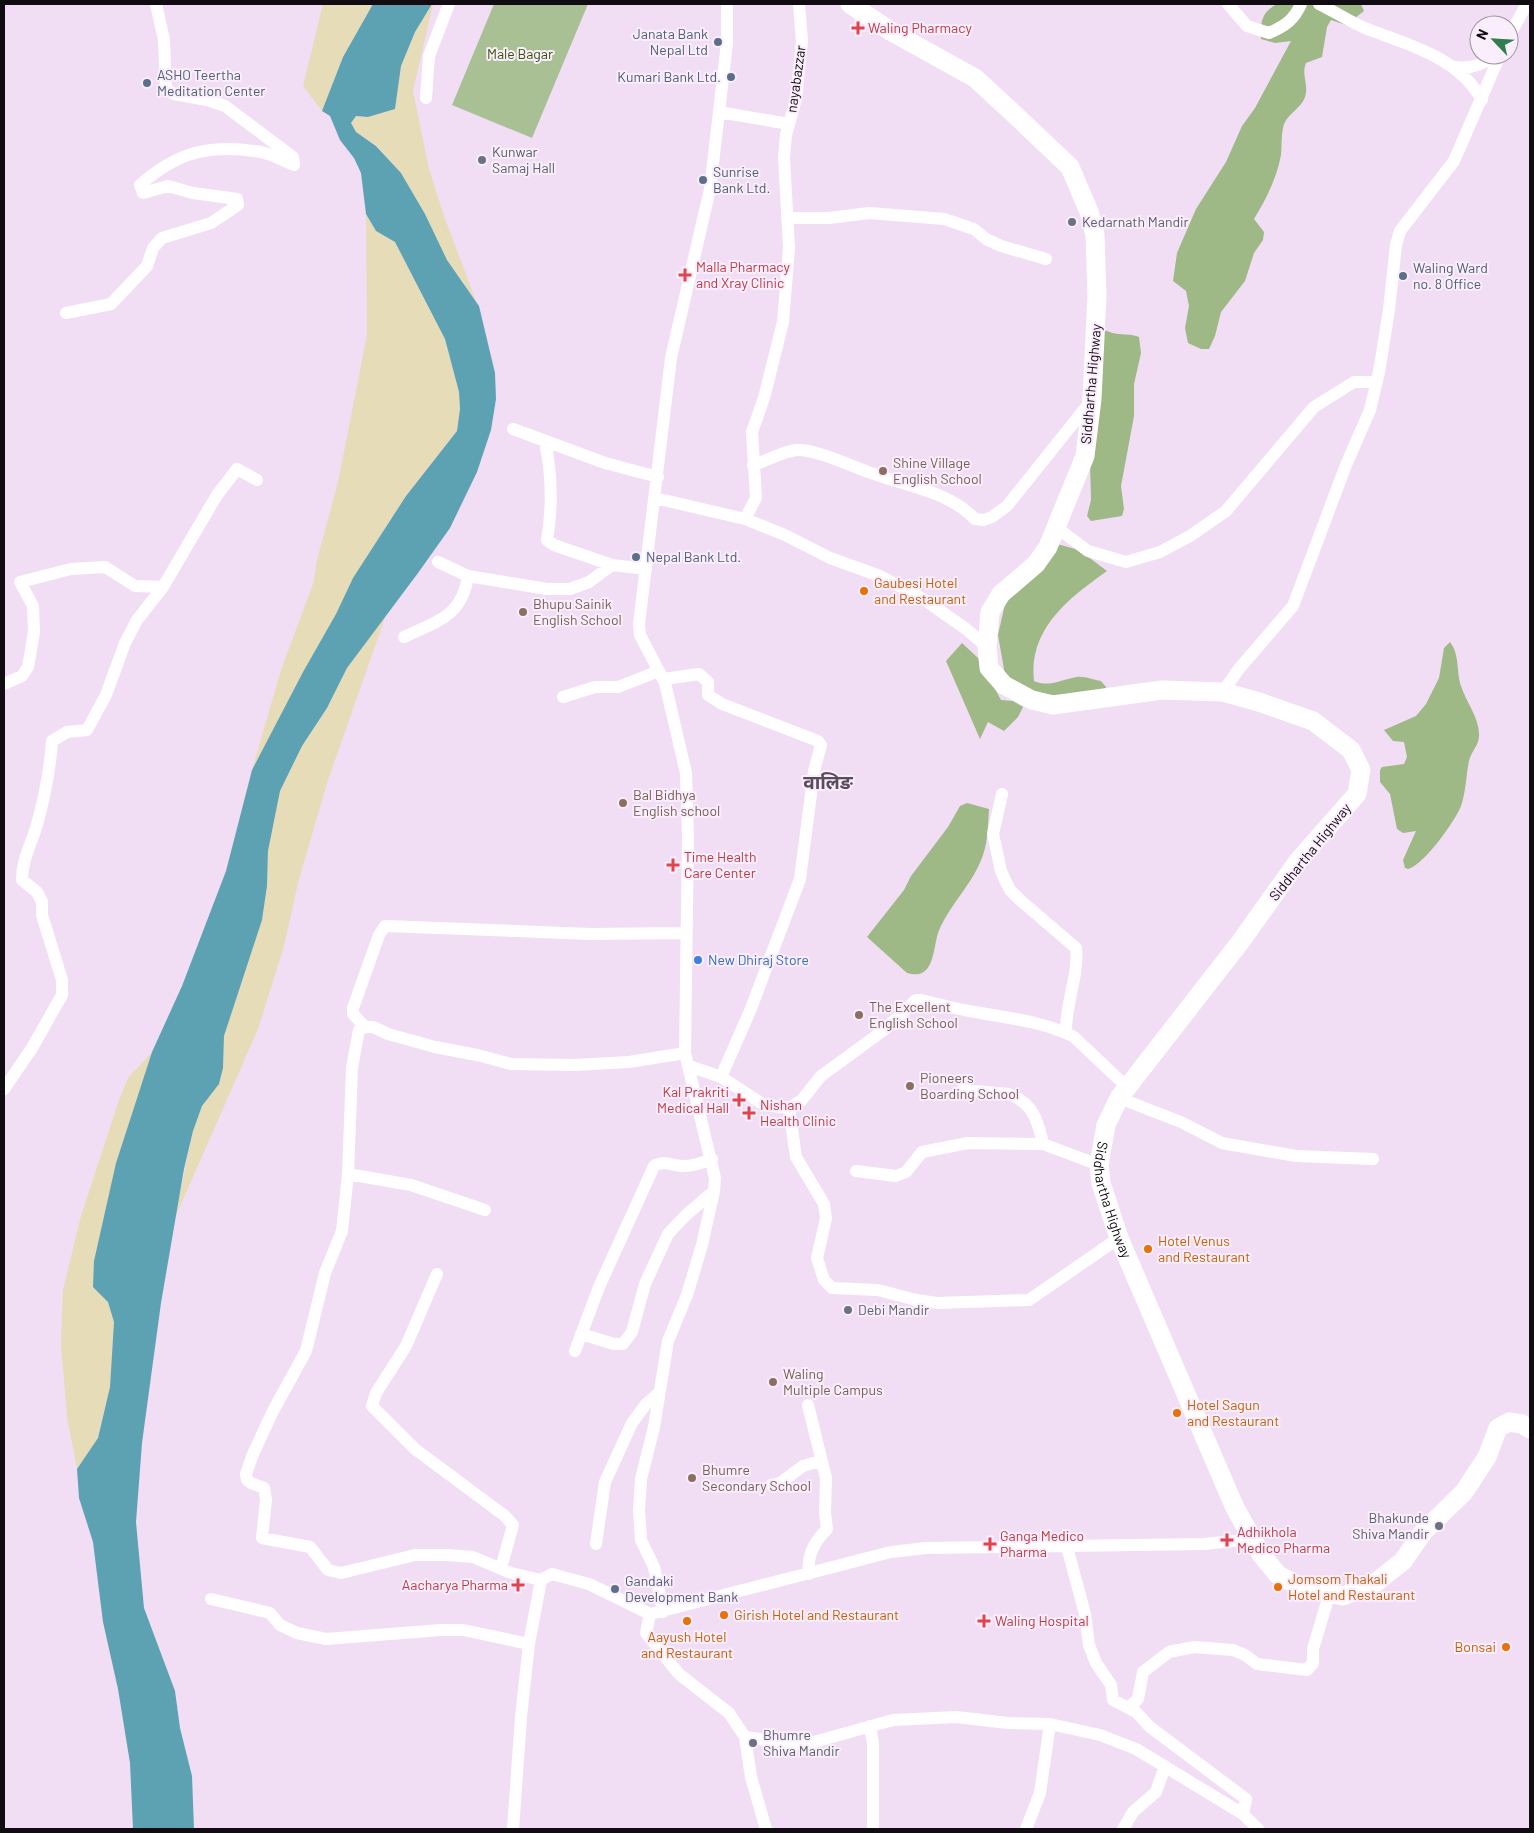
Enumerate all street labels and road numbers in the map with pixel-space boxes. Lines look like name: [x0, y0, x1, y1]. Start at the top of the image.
street label: nayabazzar: [782, 44, 809, 114]
street label: Siddhartha Highway: [1077, 323, 1104, 445]
street label: Siddhartha Highway: [1265, 799, 1355, 904]
street label: Siddhartha Highway: [1091, 1140, 1136, 1261]

